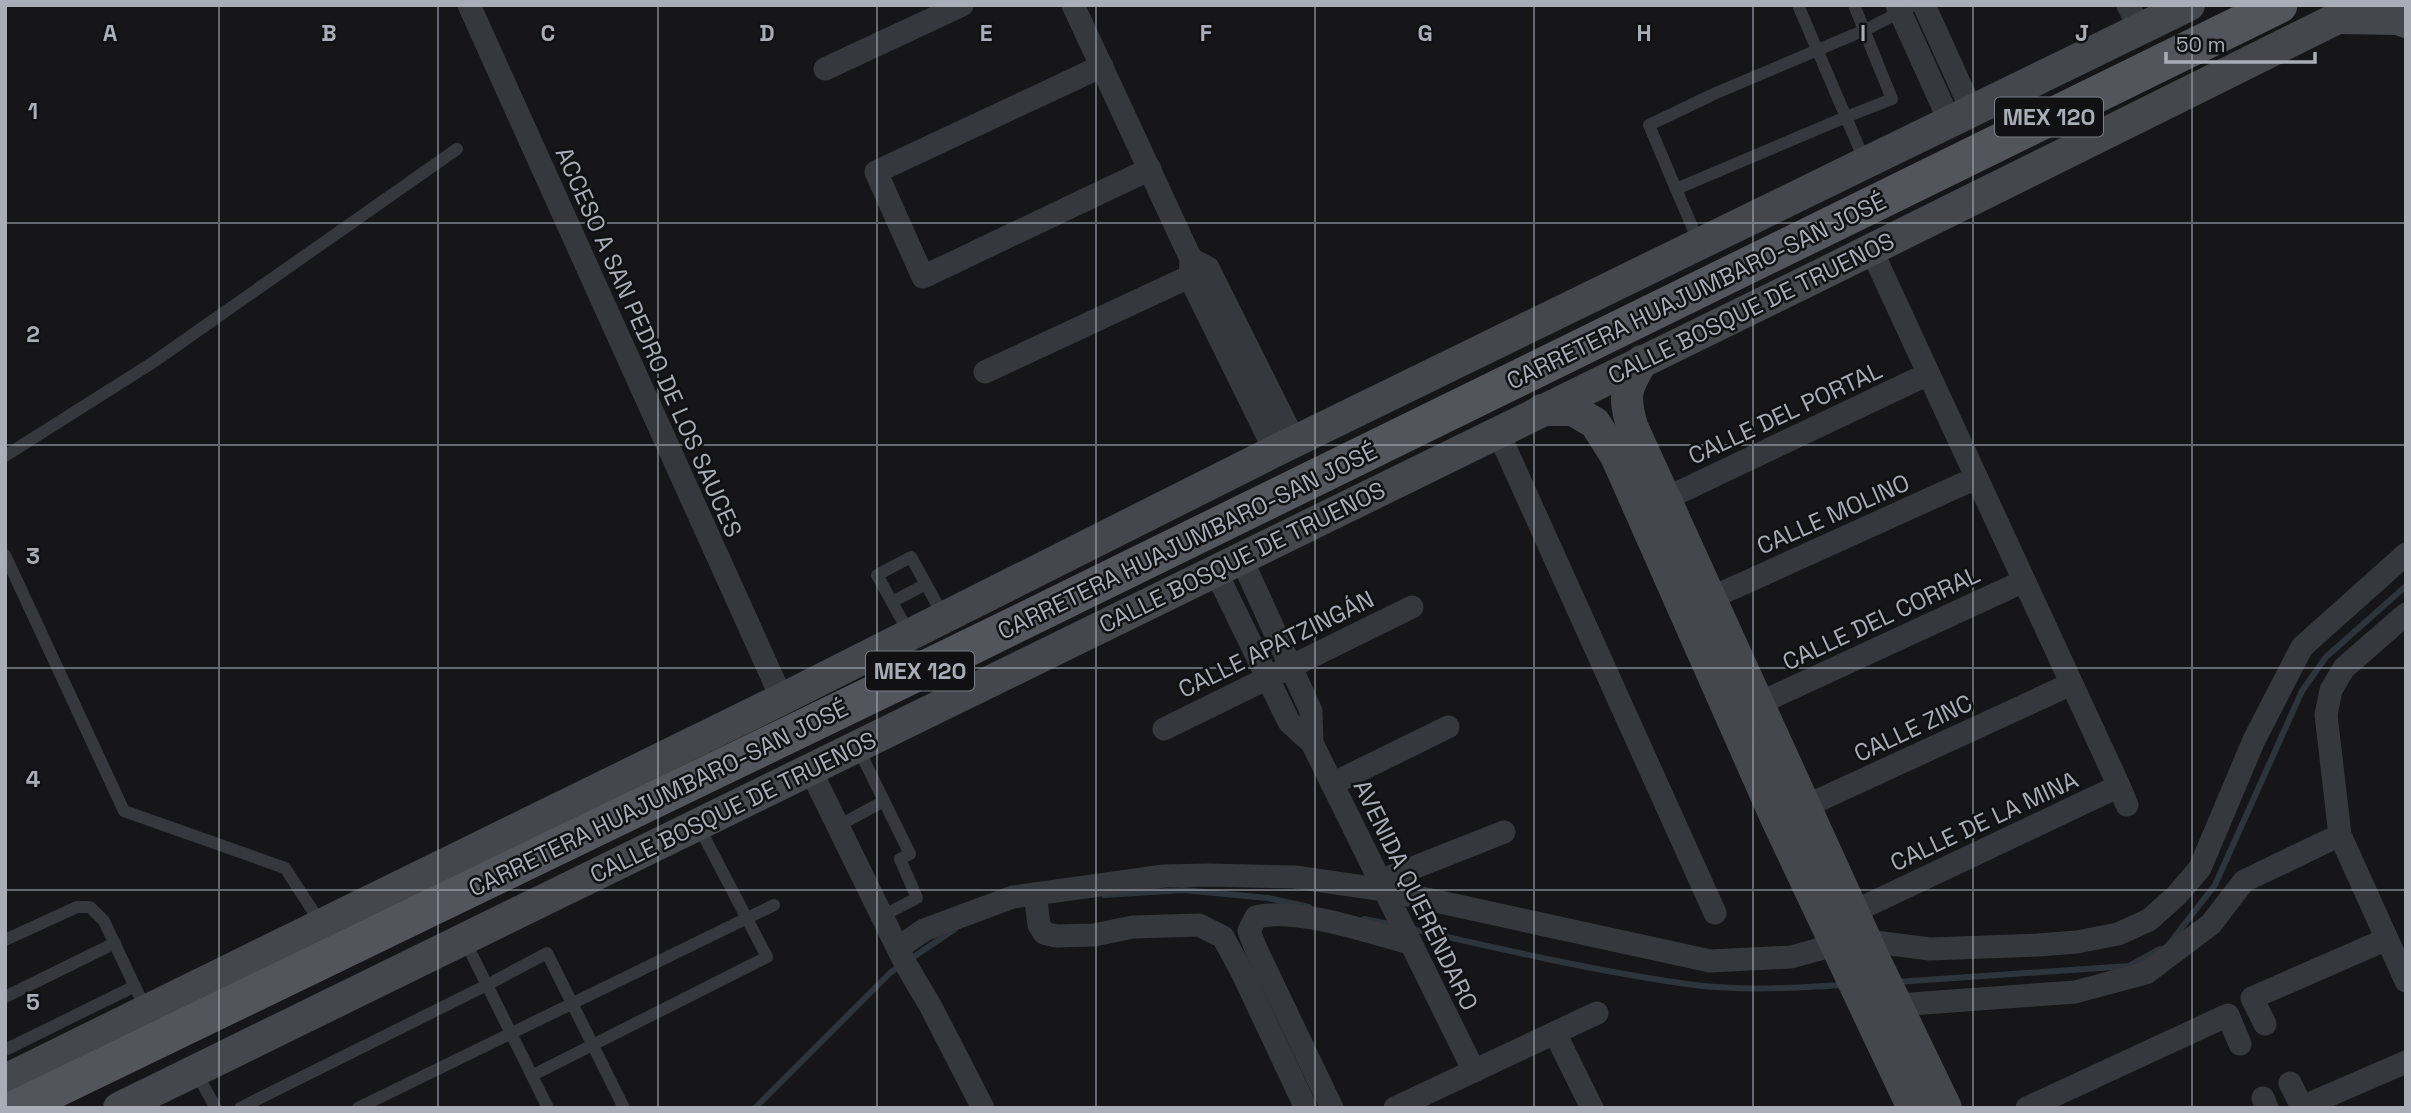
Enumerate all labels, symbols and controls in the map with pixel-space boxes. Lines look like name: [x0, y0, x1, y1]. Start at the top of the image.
text: A: [103, 18, 118, 48]
text: B: [321, 18, 337, 48]
text: C: [541, 18, 555, 48]
text: D: [759, 18, 775, 48]
text: E: [980, 18, 992, 48]
text: F: [1200, 18, 1212, 48]
text: G: [1417, 18, 1433, 48]
text: H: [1636, 18, 1652, 48]
text: I: [1860, 18, 1866, 48]
text: J: [2075, 18, 2089, 48]
scale bar: [2166, 21, 2315, 65]
text: 50 m: [2176, 31, 2226, 58]
text: 1: [28, 96, 38, 126]
road number: MEX 120: [1995, 98, 2103, 136]
street label: ACCESO A SAN PEDRO DE LOS SAUCES: [549, 142, 749, 542]
street label: CARRETERA HUAJUMBARO-SAN JOSÉ: [1501, 185, 1891, 397]
street label: CALLE BOSQUE DE TRUENOS: [1603, 225, 1899, 391]
text: 2: [26, 319, 40, 349]
street label: CALLE DEL PORTAL: [1683, 355, 1887, 471]
street label: CARRETERA HUAJUMBARO-SAN JOSÉ: [992, 435, 1382, 647]
street label: CALLE MOLINO: [1752, 466, 1914, 562]
street label: CALLE BOSQUE DE TRUENOS: [1094, 474, 1390, 640]
text: 3: [26, 541, 40, 571]
street label: CALLE DEL CORRAL: [1777, 559, 1985, 677]
street label: CALLE APATZINGÁN: [1173, 583, 1379, 705]
road number: MEX 120: [866, 652, 974, 691]
street label: CALLE ZINC: [1849, 687, 1977, 769]
street label: CARRETERA HUAJUMBARO-SAN JOSÉ: [463, 692, 853, 904]
street label: CALLE BOSQUE DE TRUENOS: [585, 724, 881, 890]
text: 4: [26, 764, 41, 794]
street label: CALLE DE LA MINA: [1885, 764, 2083, 878]
street label: AVENIDA QUERÉNDARO: [1347, 775, 1485, 1015]
text: 5: [26, 987, 40, 1017]

